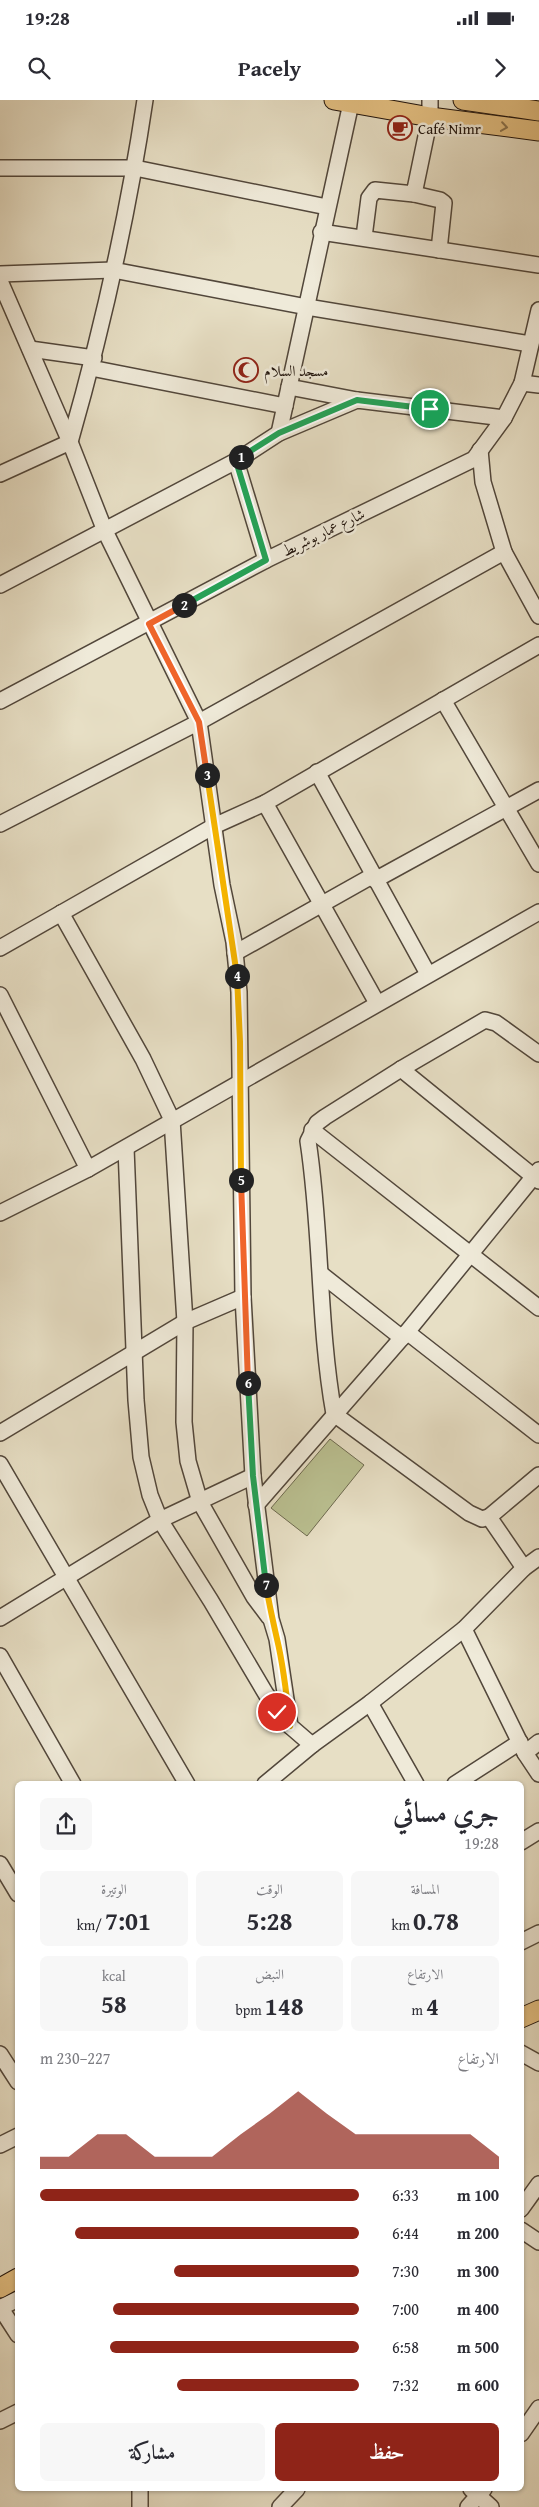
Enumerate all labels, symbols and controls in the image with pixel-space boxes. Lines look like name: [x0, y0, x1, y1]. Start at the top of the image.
text: 19:28: [25, 4, 70, 32]
text: Pacely: [238, 52, 301, 84]
icon: search: [25, 54, 53, 82]
icon: forward: [486, 54, 514, 82]
cafe icon: Café Nimr: [387, 115, 413, 141]
place label: Café Nimr: [418, 118, 481, 139]
one-way arrow: [499, 121, 508, 131]
mosque icon: مسجد السلام: [233, 357, 259, 383]
place label: مسجد السلام: [264, 360, 328, 384]
pin: [409, 388, 451, 430]
icon: arrive: [416, 395, 444, 423]
pin: 1: [228, 444, 254, 470]
text: 1: [238, 447, 245, 467]
street label: شارع عمار بوشريط: [278, 503, 369, 564]
pin: 2: [172, 592, 196, 618]
text: 2: [181, 595, 188, 615]
pin: 3: [194, 762, 220, 788]
text: 3: [204, 765, 211, 785]
pin: 4: [224, 964, 250, 988]
text: 4: [234, 966, 241, 986]
pin: 5: [228, 1168, 254, 1192]
text: 5: [238, 1170, 245, 1190]
pin: 6: [236, 1370, 260, 1396]
text: 6: [245, 1373, 252, 1393]
pin: 7: [254, 1572, 278, 1598]
text: 7: [263, 1575, 270, 1595]
pin: [256, 1691, 298, 1733]
icon: check: [263, 1698, 291, 1726]
text: جري مسائي: [393, 1791, 499, 1832]
button: share: [40, 1798, 92, 1850]
text: 19:28: [464, 1831, 499, 1855]
text: الوتيرة: [101, 1879, 127, 1899]
text: الوقت: [256, 1879, 283, 1899]
text: المسافة: [411, 1879, 439, 1899]
text: 7:01: [105, 1903, 151, 1939]
text: 5:28: [247, 1903, 292, 1939]
text: 0.78: [413, 1903, 459, 1939]
text: /km: [77, 1915, 105, 1935]
text: km: [391, 1915, 413, 1935]
text: النبض: [255, 1964, 284, 1984]
text: الارتفاع: [407, 1964, 443, 1984]
text: kcal: [102, 1966, 126, 1986]
text: 58: [101, 1986, 127, 2022]
text: 148: [265, 1988, 304, 2024]
text: 4: [426, 1988, 439, 2024]
text: bpm: [235, 2000, 265, 2020]
text: m: [411, 2000, 426, 2020]
text: 227–230 m: [40, 2046, 110, 2070]
text: الارتفاع: [457, 2046, 499, 2070]
text: 6:33: [392, 2183, 419, 2207]
text: 100 m: [457, 2183, 499, 2207]
text: 6:44: [392, 2221, 419, 2245]
text: 200 m: [457, 2221, 499, 2245]
text: 7:30: [392, 2259, 419, 2283]
text: 300 m: [457, 2259, 499, 2283]
text: 7:00: [392, 2297, 419, 2321]
text: 400 m: [457, 2297, 499, 2321]
text: 6:58: [392, 2335, 419, 2359]
text: 500 m: [457, 2335, 499, 2359]
text: 7:32: [392, 2373, 419, 2397]
text: 600 m: [457, 2373, 499, 2397]
button: مشاركة: [40, 2423, 265, 2481]
button: حفظ: [275, 2423, 499, 2481]

